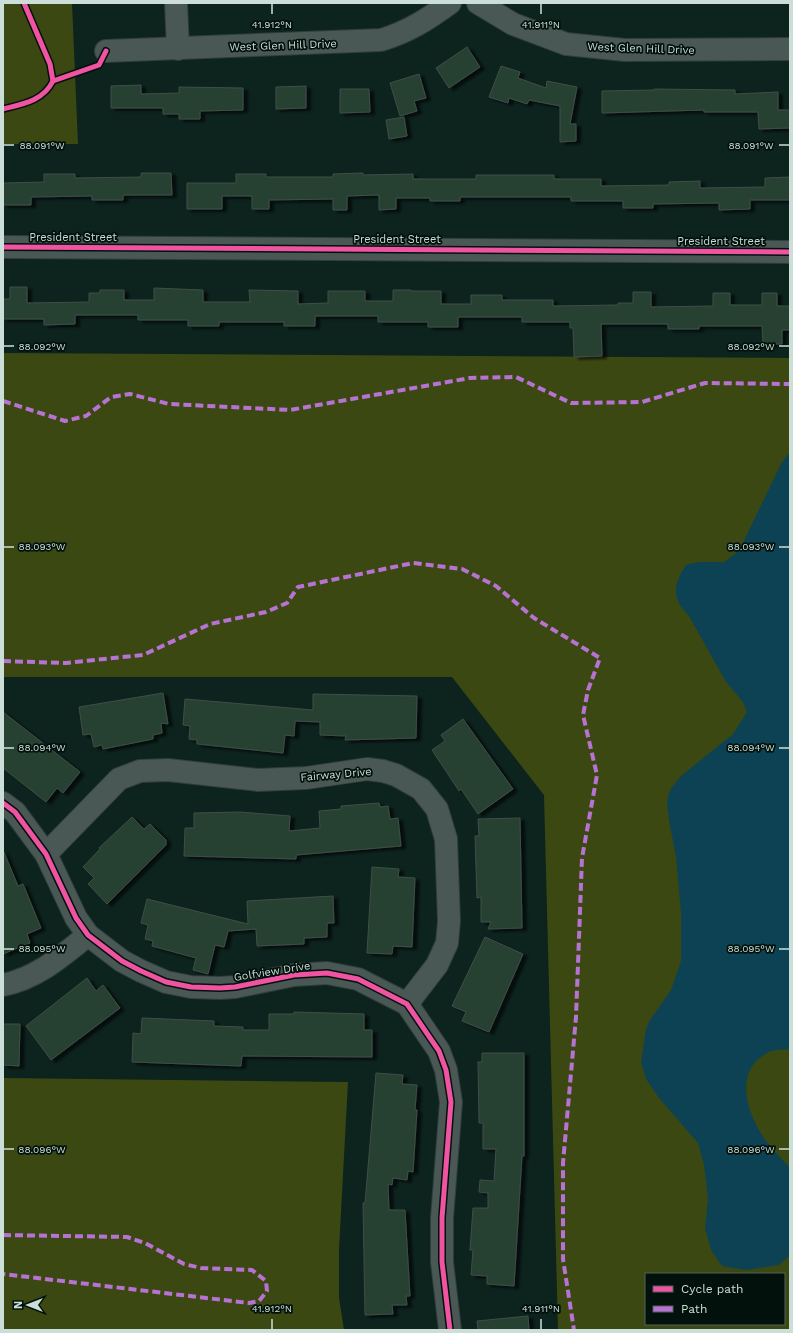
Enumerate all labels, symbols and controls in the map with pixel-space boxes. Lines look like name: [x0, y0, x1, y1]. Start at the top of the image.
text: 41.912°N: [252, 19, 292, 30]
text: 41.911°N: [522, 19, 560, 30]
street label: West Glen Hill Drive: [229, 37, 337, 54]
street label: West Glen Hill Drive: [587, 40, 695, 57]
text: 88.091°W: [19, 140, 65, 151]
text: 88.091°W: [728, 140, 774, 151]
street label: President Street: [29, 231, 117, 244]
street label: President Street: [353, 233, 441, 246]
street label: President Street: [677, 235, 765, 248]
text: 88.092°W: [18, 341, 66, 352]
text: 88.092°W: [727, 341, 775, 352]
text: 88.093°W: [19, 541, 66, 552]
text: 88.093°W: [728, 541, 775, 552]
text: 88.094°W: [18, 742, 66, 753]
text: 88.094°W: [727, 742, 775, 753]
street label: Fairway Drive: [300, 765, 372, 784]
text: 88.095°W: [18, 943, 66, 954]
text: 88.095°W: [727, 943, 775, 954]
street label: Golfview Drive: [233, 959, 311, 984]
text: 88.096°W: [18, 1144, 66, 1155]
text: 88.096°W: [727, 1144, 775, 1155]
legend: [645, 1273, 785, 1325]
text: Cycle path: [681, 1282, 743, 1296]
north arrow: [8, 1285, 48, 1325]
text: N: [12, 1301, 25, 1309]
text: Path: [681, 1302, 707, 1316]
text: 41.912°N: [252, 1303, 292, 1314]
text: 41.911°N: [522, 1303, 560, 1314]

